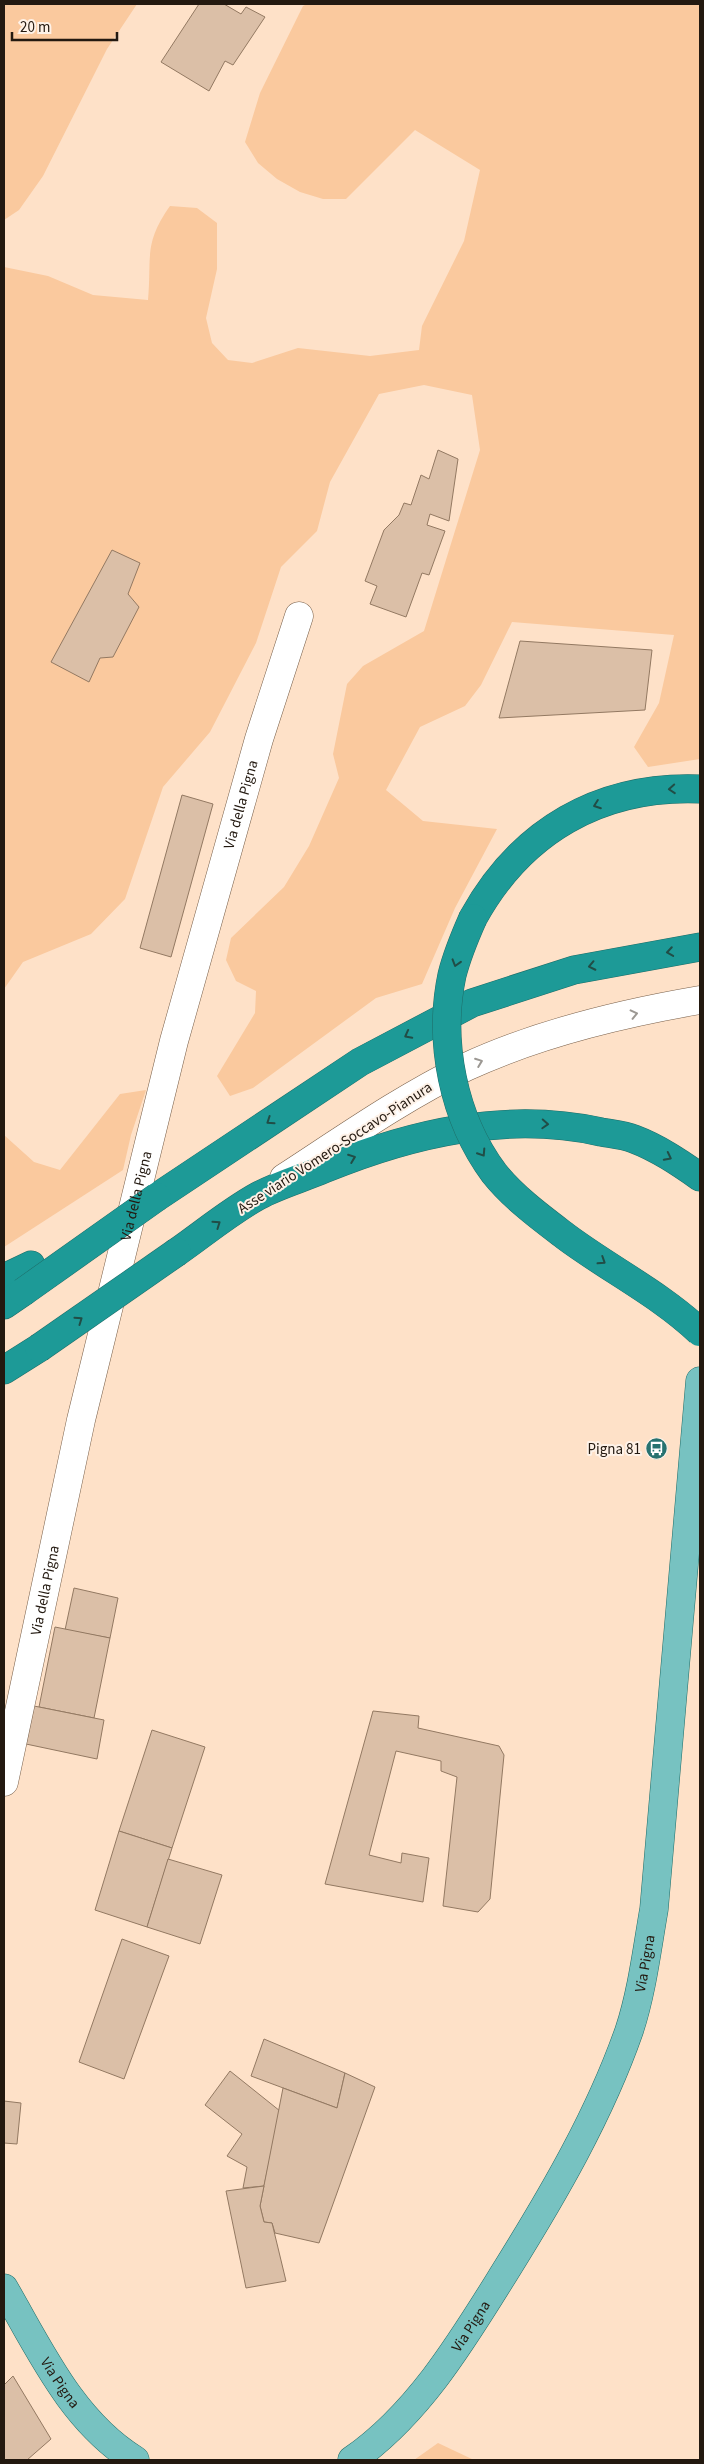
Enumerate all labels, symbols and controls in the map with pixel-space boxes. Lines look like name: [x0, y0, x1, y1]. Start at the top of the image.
scale bar: [12, 10, 118, 42]
text: 20 m: [20, 17, 50, 38]
street label: Via della Pigna: [218, 758, 263, 851]
one-way arrow: [668, 783, 676, 794]
one-way arrow: [594, 799, 602, 809]
one-way arrow: [666, 946, 674, 957]
one-way arrow: [451, 959, 461, 967]
one-way arrow: [588, 961, 597, 971]
one-way arrow: [630, 1009, 639, 1020]
one-way arrow: [404, 1029, 413, 1039]
one-way arrow: [474, 1058, 483, 1068]
street label: Asse viario Vomero-Soccavo-Pianura: [234, 1077, 436, 1219]
one-way arrow: [266, 1115, 276, 1124]
one-way arrow: [541, 1118, 549, 1129]
one-way arrow: [476, 1148, 485, 1157]
street label: Via della Pigna: [115, 1149, 157, 1243]
one-way arrow: [663, 1151, 672, 1161]
one-way arrow: [347, 1154, 356, 1164]
one-way arrow: [211, 1221, 221, 1230]
one-way arrow: [597, 1254, 606, 1264]
one-way arrow: [73, 1317, 83, 1326]
bus stop icon: Pigna 81: [645, 1437, 669, 1461]
place label: Pigna 81: [588, 1439, 641, 1460]
street label: Via della Pigna: [25, 1543, 65, 1637]
street label: Via Pigna: [629, 1933, 660, 1994]
street label: Via Pigna: [446, 2296, 495, 2356]
street label: Via Pigna: [35, 2353, 85, 2413]

